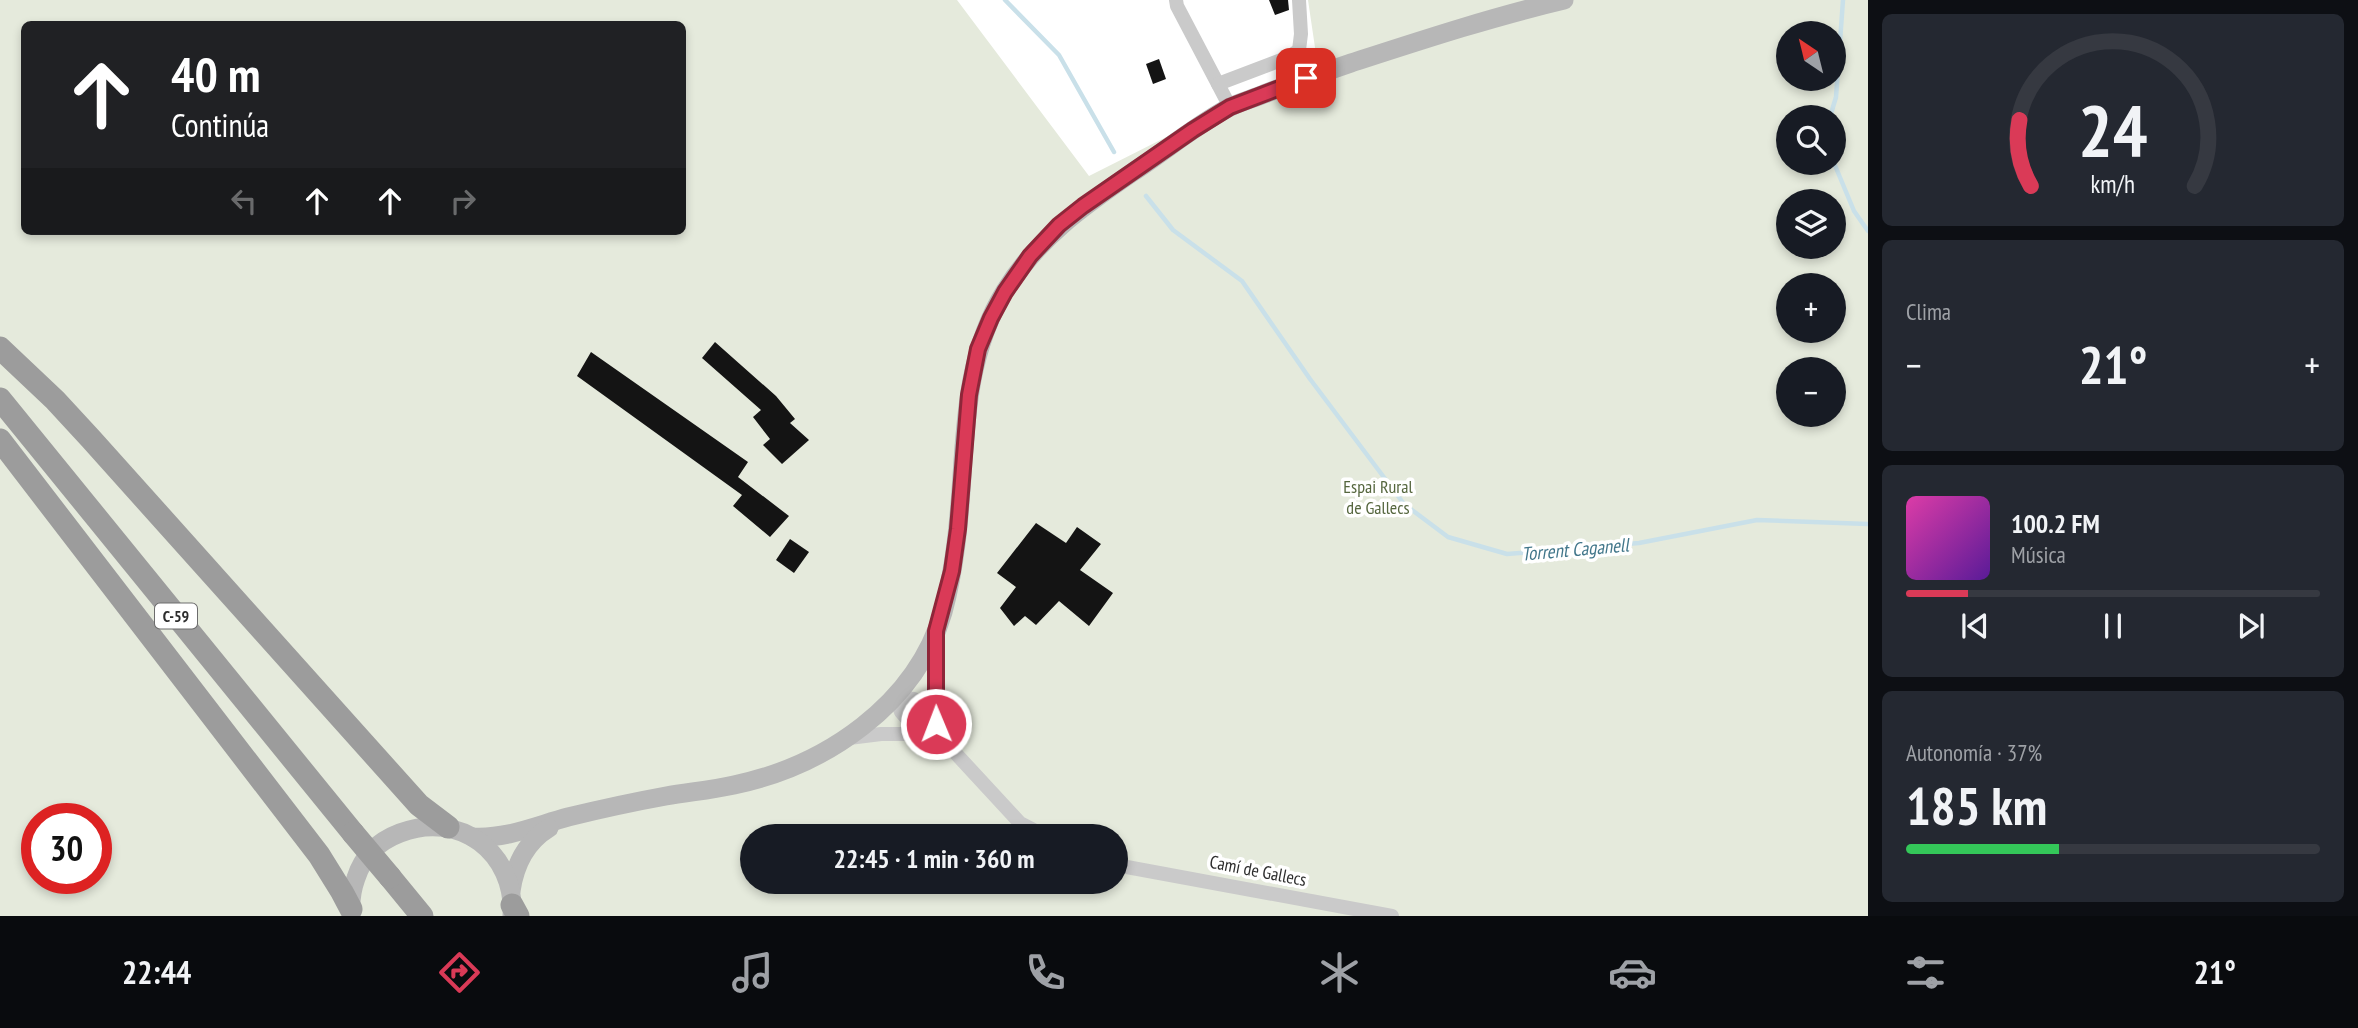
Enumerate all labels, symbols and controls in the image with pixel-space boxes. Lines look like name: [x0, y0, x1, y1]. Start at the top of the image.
north arrow: [1776, 21, 1846, 91]
map controls: [1776, 21, 1846, 427]
text: 40 m: [171, 42, 260, 106]
pin: [1276, 48, 1336, 108]
icon: ahead: [56, 49, 147, 140]
icon: arrive: [1287, 59, 1325, 97]
text: 24: [2078, 82, 2148, 176]
text: Continúa: [171, 104, 269, 146]
button: search: [1776, 105, 1846, 175]
text: km/h: [2091, 168, 2135, 200]
icon: left: [225, 182, 263, 220]
icon: ahead: [298, 182, 336, 220]
icon: ahead: [371, 182, 409, 220]
icon: right: [444, 182, 482, 220]
button: layers: [1776, 189, 1846, 259]
button: +: [1776, 273, 1846, 343]
text: Clima: [1906, 297, 1951, 326]
text: 21°: [2079, 331, 2147, 398]
text: −: [1906, 340, 1922, 389]
text: +: [2304, 340, 2320, 389]
button: −: [1776, 357, 1846, 427]
park label: Espai Rural de Gallecs: [1343, 475, 1413, 519]
text: 100.2 FM: [2011, 507, 2100, 540]
water label: Torrent Caganell: [1520, 532, 1631, 566]
text: Música: [2011, 540, 2066, 569]
road number: C-59: [155, 604, 197, 628]
icon: previous: [1956, 607, 1994, 645]
icon: pause: [2094, 607, 2132, 645]
icon: next: [2232, 607, 2270, 645]
position arrow: [899, 687, 973, 761]
text: Autonomía · 37%: [1906, 738, 2042, 767]
text: 185 km: [1906, 772, 2047, 839]
speed limit sign: 30: [21, 803, 112, 894]
text: 22:45 · 1 min · 360 m: [834, 842, 1034, 875]
street label: Camí de Gallecs: [1208, 850, 1308, 891]
icon: directions: [435, 948, 484, 997]
icon: music: [728, 948, 777, 997]
icon: phone: [1021, 948, 1070, 997]
icon: climate: [1315, 948, 1364, 997]
icon: car: [1608, 948, 1657, 997]
icon: filters: [1901, 948, 1950, 997]
text: 22:44: [122, 951, 191, 993]
text: 21°: [2194, 951, 2236, 993]

